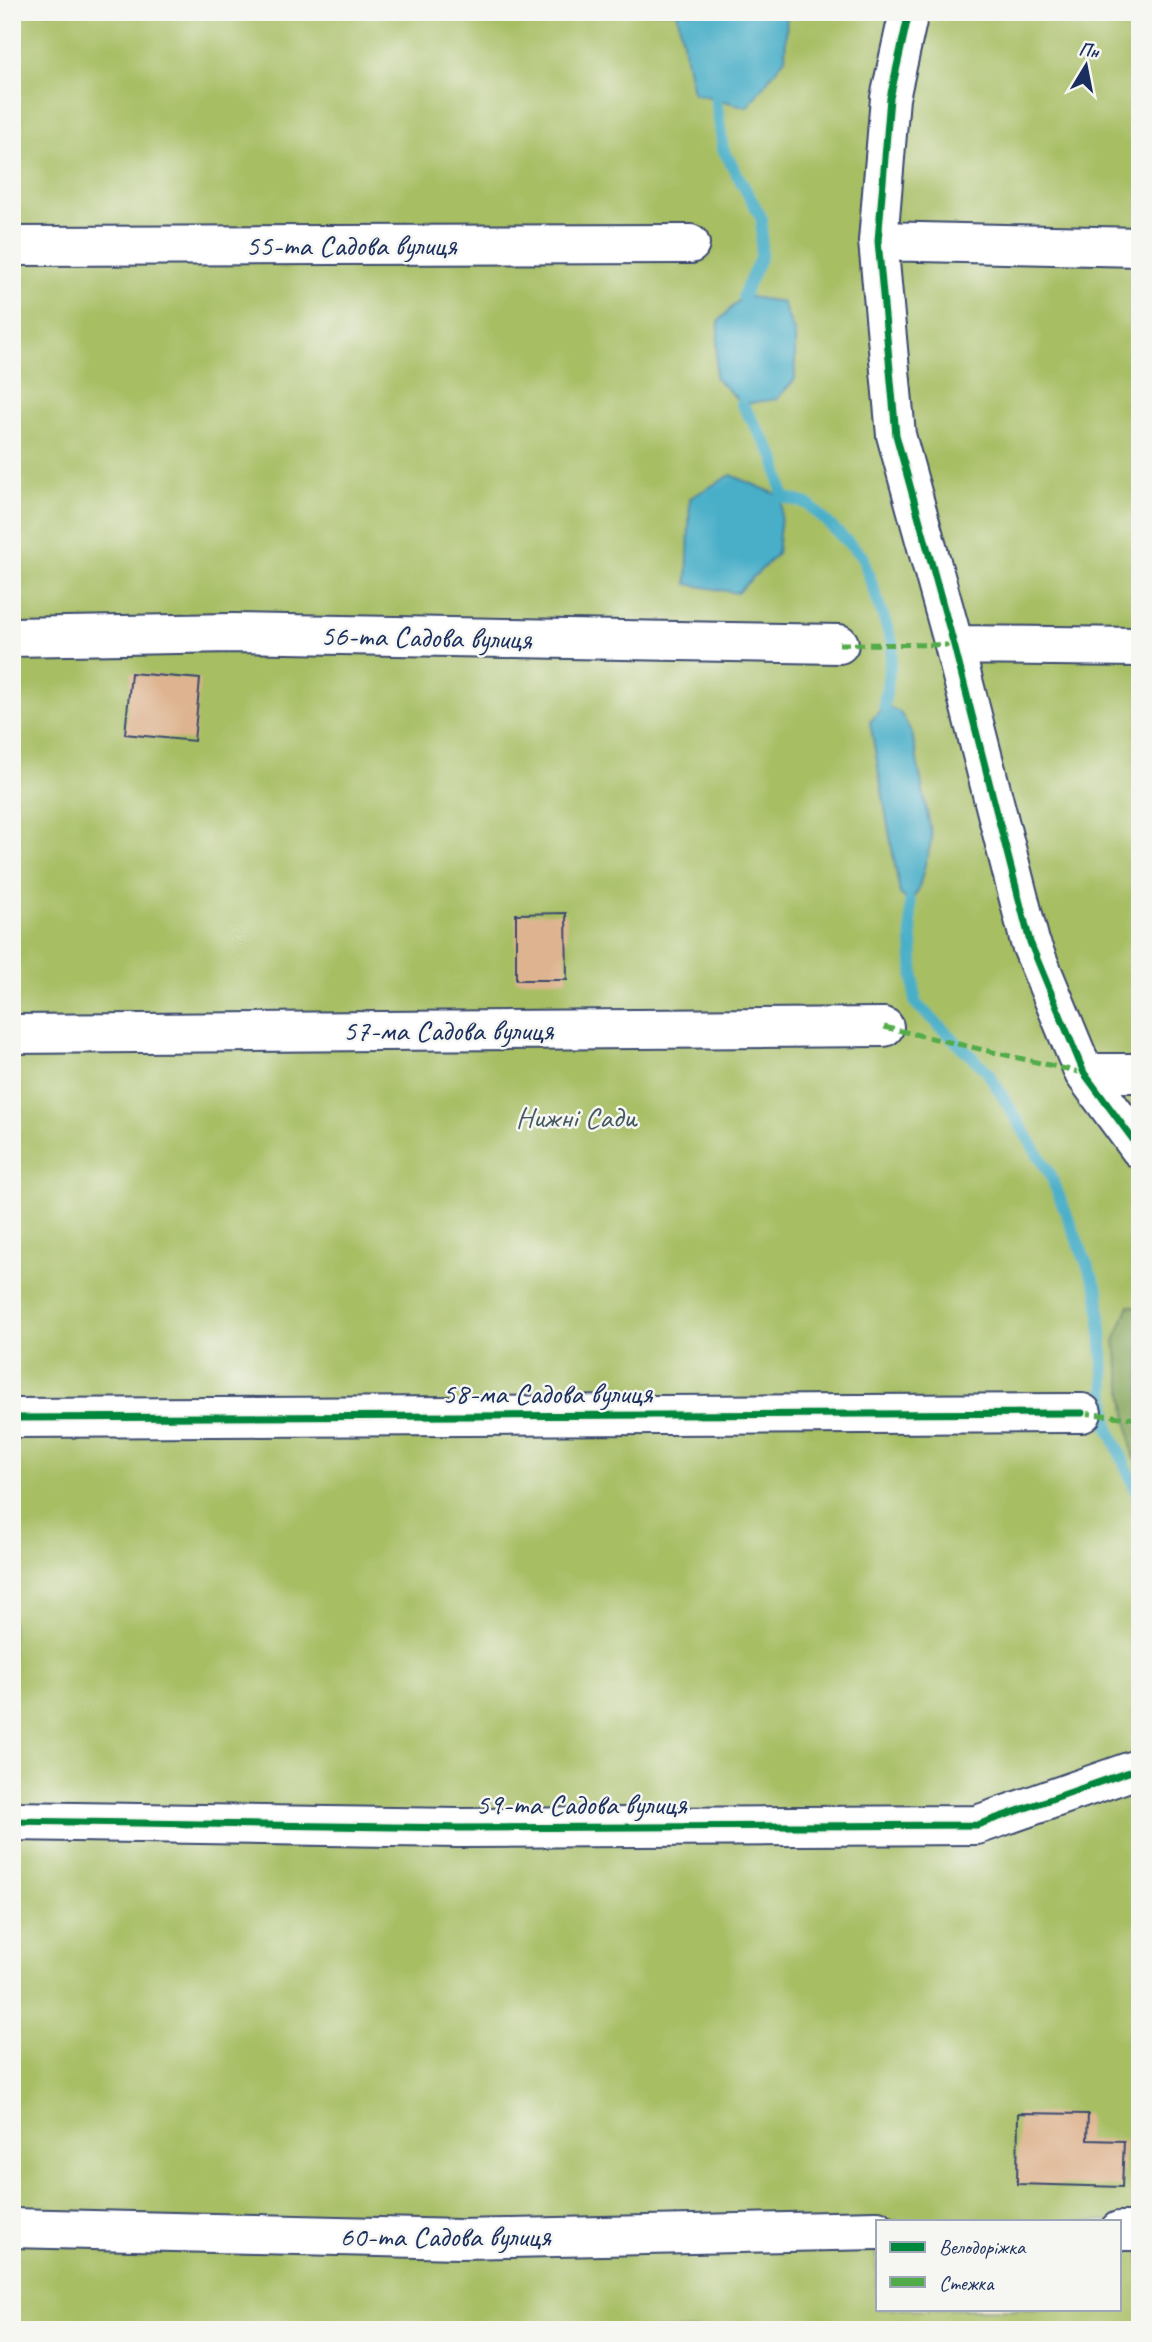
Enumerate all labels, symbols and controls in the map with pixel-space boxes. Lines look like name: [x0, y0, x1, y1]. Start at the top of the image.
north arrow: [1050, 32, 1120, 102]
text: Пн: [1077, 37, 1102, 64]
street label: 55-та Садова вулиця: [245, 226, 458, 264]
street label: 56-та Садова вулиця: [320, 616, 533, 658]
street label: 57-ма Садова вулиця: [343, 1011, 554, 1049]
park label: Нижні Сади: [516, 1098, 638, 1136]
street label: 58-ма Садова вулиця: [442, 1374, 653, 1412]
street label: 59-та Садова вулиця: [475, 1785, 688, 1823]
street label: 60-та Садова вулиця: [339, 2217, 552, 2255]
legend: [876, 2220, 1120, 2310]
text: Велодоріжка: [939, 2234, 1027, 2260]
text: Стежка: [939, 2270, 995, 2296]

